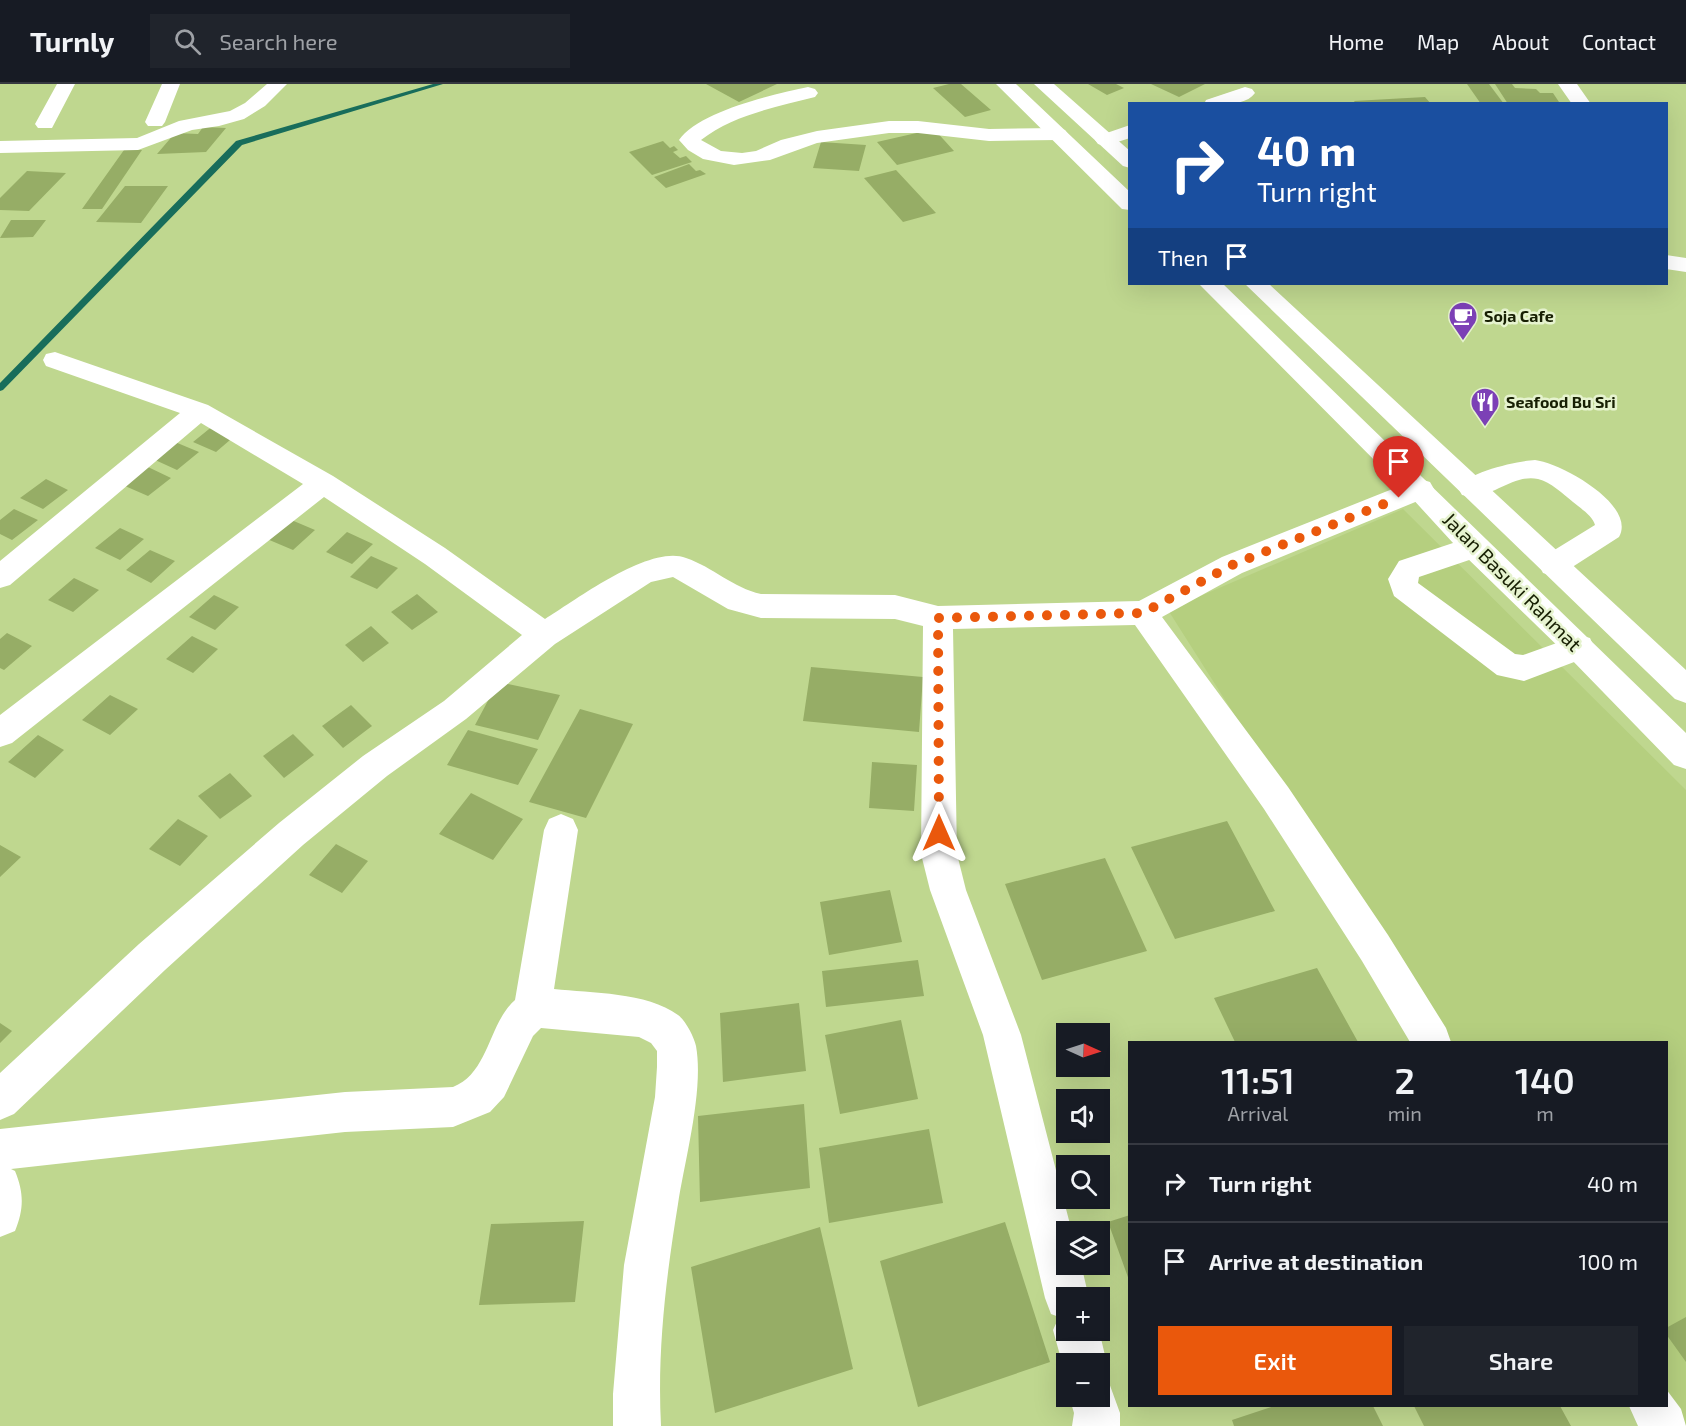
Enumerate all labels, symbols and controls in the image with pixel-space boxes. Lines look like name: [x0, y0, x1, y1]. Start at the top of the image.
search box: [150, 14, 570, 68]
text: Turnly: [30, 24, 114, 58]
icon: search: [171, 25, 204, 58]
text: Search here: [219, 28, 338, 54]
text: Home: [1328, 29, 1384, 54]
text: Map: [1417, 29, 1459, 54]
text: About: [1492, 29, 1549, 54]
text: Contact: [1582, 29, 1656, 54]
text: 40 m: [1257, 124, 1356, 174]
icon: right: [1158, 126, 1236, 204]
text: Turn right: [1257, 175, 1377, 207]
icon: arrive: [1220, 240, 1253, 273]
text: Then: [1158, 244, 1208, 270]
cafe icon: Soja Cafe: [1447, 300, 1479, 342]
place label: Soja Cafe: [1484, 306, 1554, 325]
restaurant icon: Seafood Bu Sri: [1469, 386, 1501, 428]
place label: Seafood Bu Sri: [1506, 392, 1616, 411]
pin: [1373, 436, 1424, 498]
icon: arrive: [1382, 445, 1415, 478]
street label: Jalan Basuki Rahmat: [1438, 507, 1587, 656]
position arrow: [907, 801, 971, 865]
north arrow: [1056, 1023, 1110, 1077]
map controls: [1056, 1023, 1110, 1407]
text: 11:51: [1221, 1058, 1295, 1101]
text: 2: [1395, 1058, 1415, 1101]
text: 140: [1515, 1058, 1575, 1101]
button: sound: [1056, 1089, 1110, 1143]
text: Arrival: [1227, 1101, 1288, 1125]
text: min: [1388, 1101, 1422, 1125]
text: m: [1536, 1101, 1554, 1125]
button: search: [1056, 1155, 1110, 1209]
icon: right: [1158, 1167, 1191, 1200]
text: Turn right: [1209, 1170, 1311, 1196]
text: 40 m: [1587, 1170, 1638, 1196]
button: layers: [1056, 1221, 1110, 1275]
icon: arrive: [1158, 1245, 1191, 1278]
text: Arrive at destination: [1209, 1248, 1423, 1274]
text: 100 m: [1579, 1248, 1638, 1274]
button: +: [1056, 1287, 1110, 1341]
button: Exit: [1158, 1326, 1392, 1395]
button: Share: [1404, 1326, 1638, 1395]
button: −: [1056, 1353, 1110, 1407]

